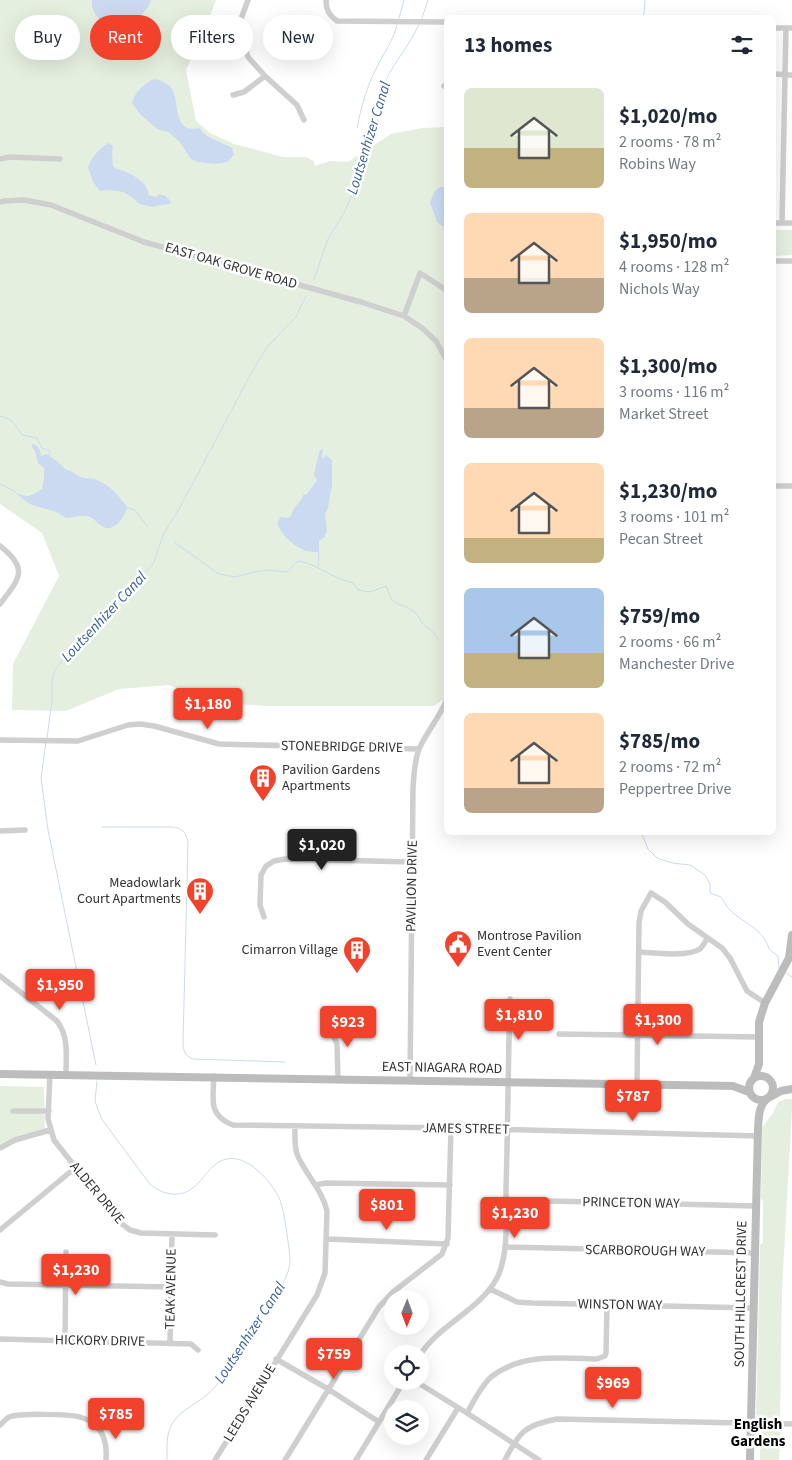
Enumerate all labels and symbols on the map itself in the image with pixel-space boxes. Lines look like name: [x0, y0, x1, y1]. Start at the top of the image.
water label: Loutsenhizer Canal: [342, 79, 396, 197]
street label: EAST OAK GROVE ROAD: [163, 238, 299, 294]
water label: Loutsenhizer Canal: [56, 567, 152, 667]
pin: $1,180: [167, 688, 249, 730]
street label: STONEBRIDGE DRIVE: [281, 736, 403, 758]
place label: Pavilion Gardens Apartments: [282, 760, 380, 796]
building icon: Pavilion Gardens Apartments: [248, 763, 278, 802]
pin: $1,020: [281, 828, 363, 871]
street label: PAVILION DRIVE: [401, 840, 423, 932]
place label: Meadowlark Court Apartments: [77, 873, 181, 909]
building icon: Meadowlark Court Apartments: [185, 876, 215, 915]
place label: Montrose Pavilion Event Center: [477, 926, 582, 962]
public building icon: Montrose Pavilion Event Center: [443, 929, 473, 968]
building icon: Cimarron Village: [342, 935, 372, 974]
place label: Cimarron Village: [242, 940, 338, 960]
pin: $1,950: [19, 968, 101, 1011]
pin: $1,810: [478, 998, 560, 1041]
pin: $1,300: [617, 1004, 699, 1046]
pin: $923: [318, 1006, 378, 1048]
street label: EAST NIAGARA ROAD: [382, 1057, 502, 1079]
pin: $787: [603, 1080, 663, 1122]
street label: JAMES STREET: [422, 1118, 510, 1140]
street label: ALDER DRIVE: [65, 1157, 129, 1229]
pin: $801: [357, 1188, 417, 1231]
street label: PRINCETON WAY: [582, 1192, 680, 1214]
pin: $1,230: [474, 1196, 556, 1239]
street label: SOUTH HILLCREST DRIVE: [730, 1220, 752, 1368]
street label: SCARBOROUGH WAY: [585, 1240, 706, 1262]
street label: TEAK AVENUE: [160, 1248, 182, 1330]
pin: $1,230: [35, 1254, 117, 1296]
water label: Loutsenhizer Canal: [209, 1278, 291, 1388]
north arrow: [384, 1290, 429, 1335]
street label: WINSTON WAY: [578, 1294, 663, 1316]
street label: HICKORY DRIVE: [55, 1330, 145, 1352]
pin: $759: [304, 1338, 364, 1380]
street label: LEEDS AVENUE: [219, 1360, 281, 1446]
pin: $969: [583, 1366, 643, 1409]
pin: $785: [86, 1398, 146, 1440]
district label: English Gardens: [731, 1414, 786, 1452]

